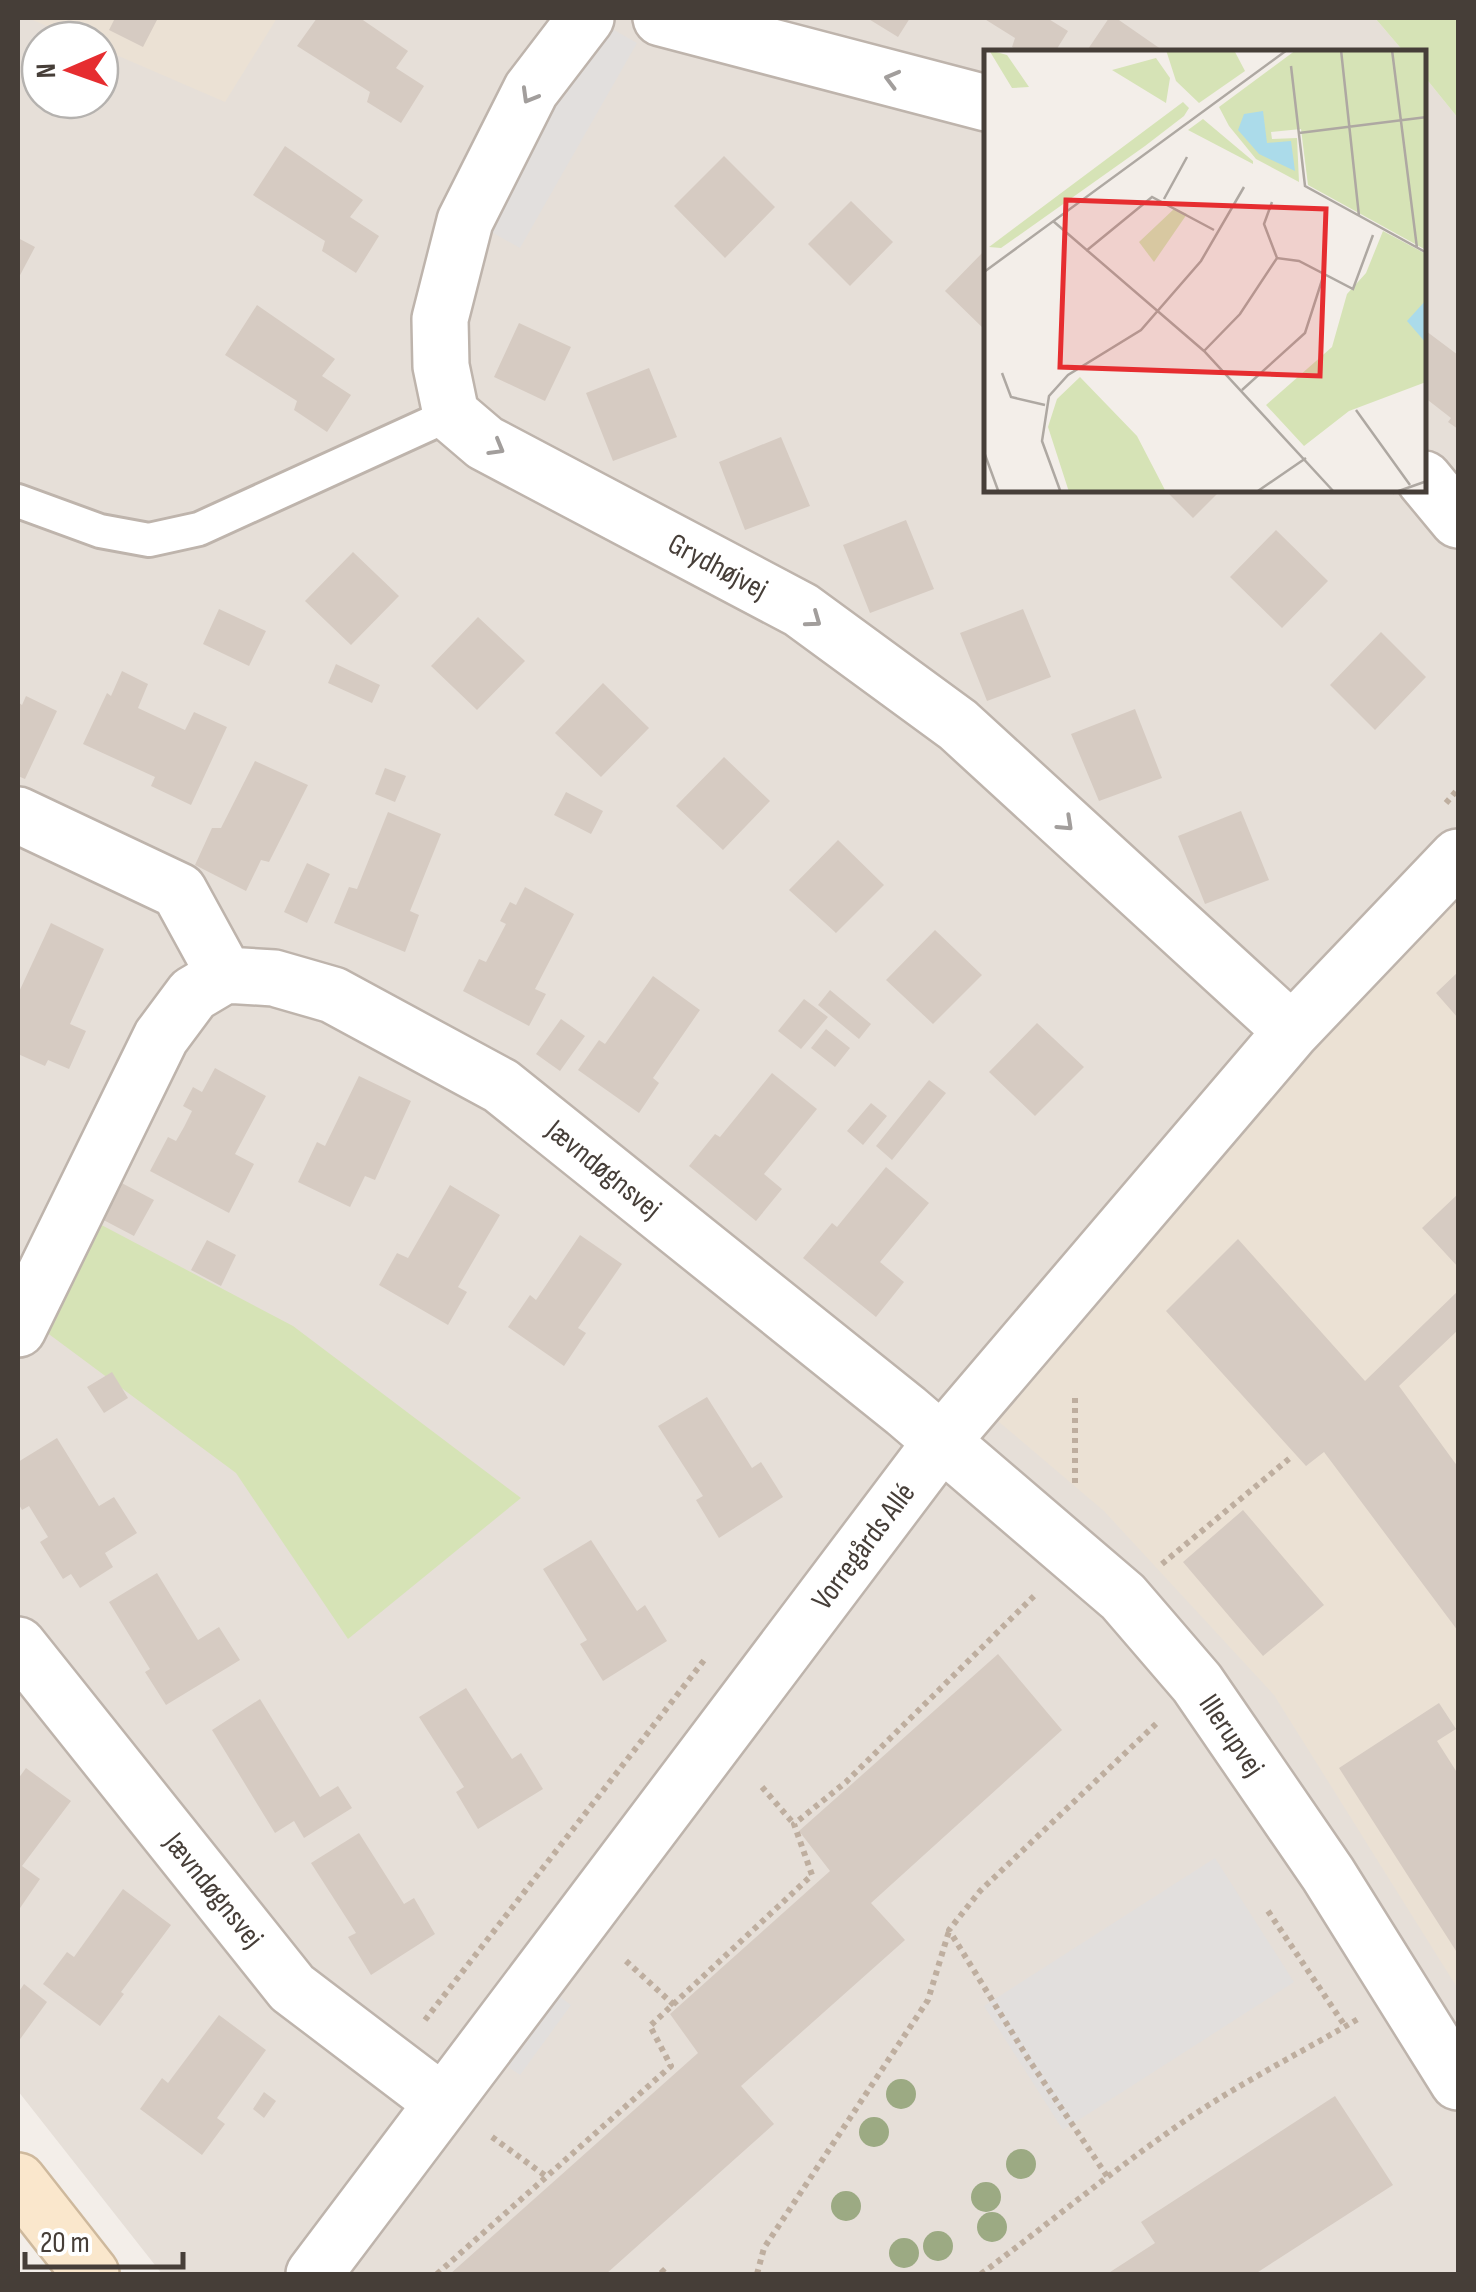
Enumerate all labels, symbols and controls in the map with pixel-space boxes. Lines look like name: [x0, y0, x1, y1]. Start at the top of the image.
north arrow: [20, 20, 120, 120]
inset map: [984, 50, 1426, 492]
text: N: [30, 63, 63, 79]
one-way arrow: [884, 69, 901, 90]
one-way arrow: [522, 86, 541, 104]
one-way arrow: [486, 436, 504, 456]
street label: Grydhøjvej: [662, 526, 773, 608]
one-way arrow: [802, 607, 821, 626]
one-way arrow: [1054, 812, 1073, 830]
street label: Jævndøgnsvej: [538, 1112, 668, 1227]
street label: Vorregårds Allé: [804, 1476, 923, 1617]
street label: Illerupvej: [1191, 1688, 1272, 1784]
street label: Jævndøgnsvej: [155, 1825, 270, 1955]
scale bar: [25, 2207, 182, 2269]
text: 20 m: [40, 2225, 90, 2261]

